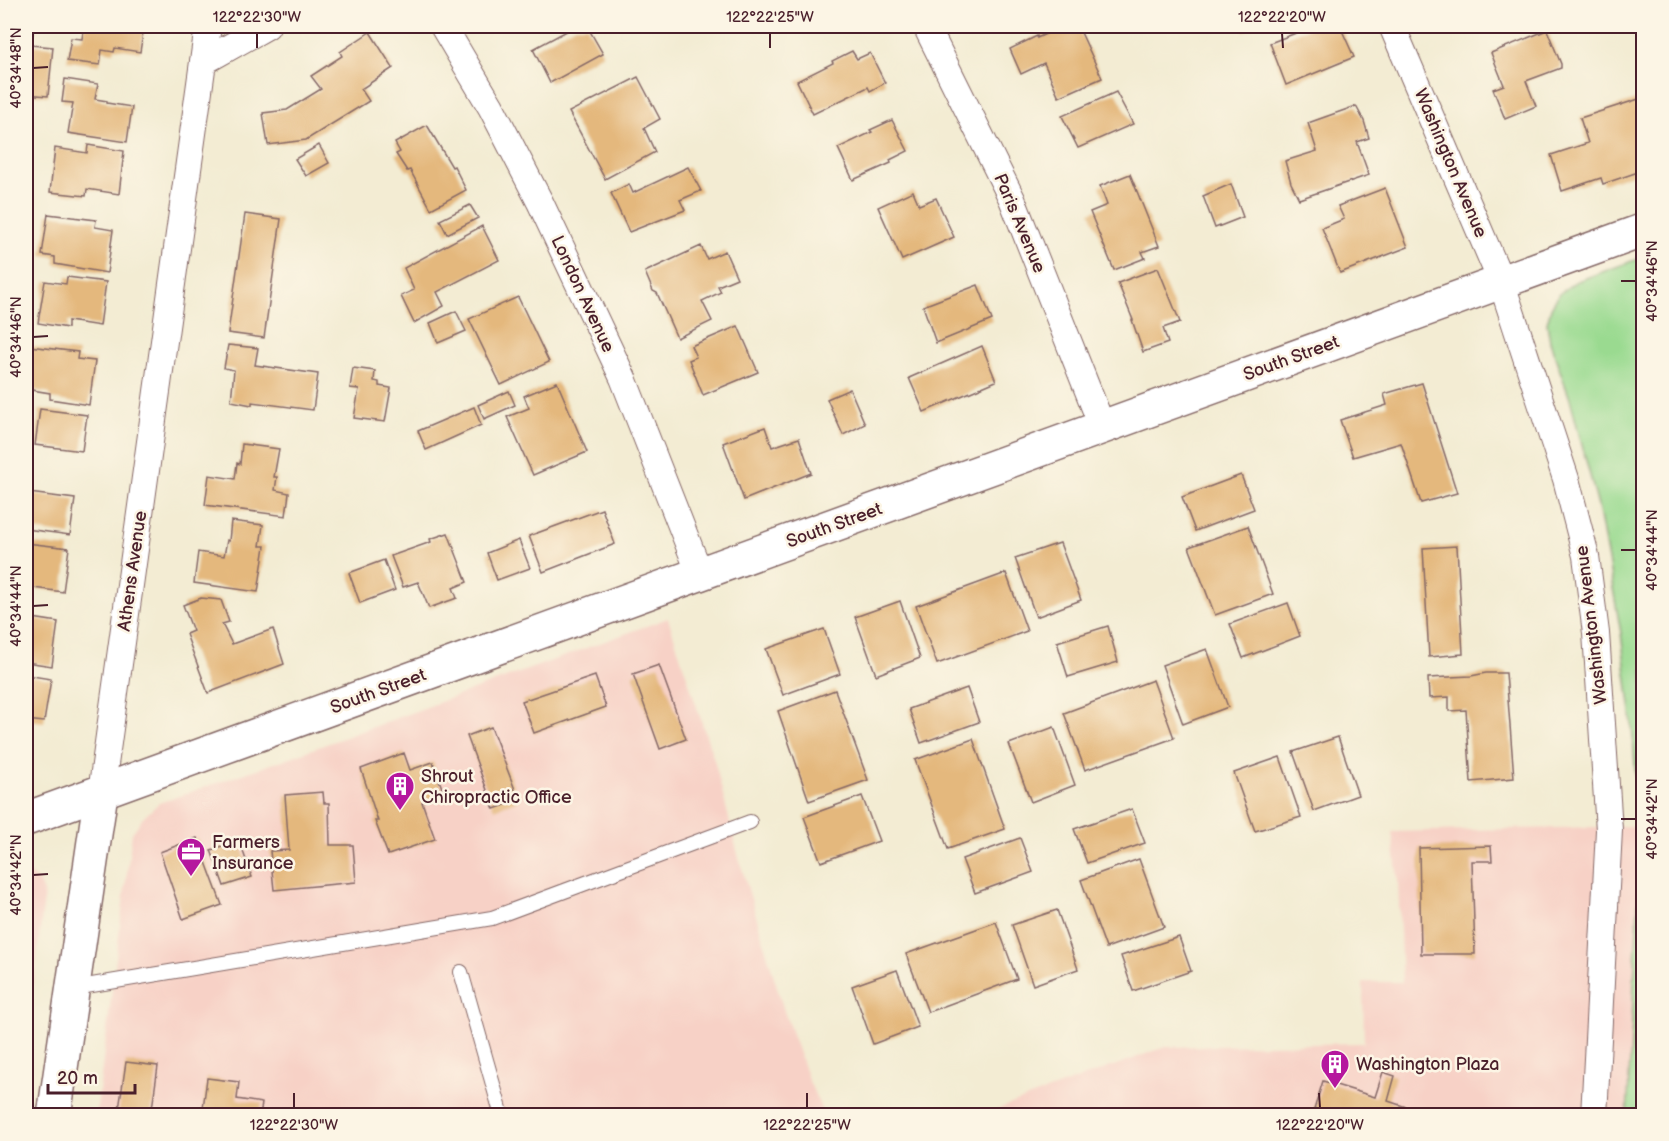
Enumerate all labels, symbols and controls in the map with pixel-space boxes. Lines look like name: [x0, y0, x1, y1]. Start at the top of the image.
text: 122°22'30"W: [213, 8, 301, 27]
text: 122°22'25"W: [726, 8, 814, 27]
text: 122°22'20"W: [1238, 8, 1326, 27]
text: 40°34'48"N: [7, 27, 26, 109]
street label: Washington Avenue: [1410, 86, 1492, 241]
street label: Paris Avenue: [989, 170, 1050, 276]
street label: London Avenue: [546, 233, 619, 356]
text: 40°34'46"N: [1643, 240, 1662, 322]
text: 40°34'46"N: [7, 296, 26, 378]
street label: South Street: [1240, 331, 1342, 386]
street label: South Street: [783, 498, 885, 553]
street label: Athens Avenue: [114, 509, 151, 633]
text: 40°34'44"N: [1643, 509, 1662, 591]
street label: Washington Avenue: [1571, 544, 1612, 706]
text: 40°34'44"N: [7, 565, 26, 647]
street label: South Street: [327, 664, 429, 719]
place label: Shrout Chiropractic Office: [421, 766, 572, 808]
building icon: Shrout Chiropractic Office: [384, 770, 416, 812]
text: 40°34'42"N: [1643, 778, 1662, 860]
place label: Farmers Insurance: [212, 832, 294, 874]
text: 40°34'42"N: [7, 834, 26, 916]
office icon: Farmers Insurance: [175, 836, 207, 878]
building icon: Washington Plaza: [1319, 1048, 1351, 1090]
place label: Washington Plaza: [1356, 1054, 1499, 1075]
scale bar: [48, 1057, 135, 1095]
text: 20 m: [57, 1068, 98, 1089]
text: 122°22'30"W: [250, 1116, 338, 1135]
text: 122°22'25"W: [763, 1116, 851, 1135]
text: 122°22'20"W: [1276, 1116, 1364, 1135]

